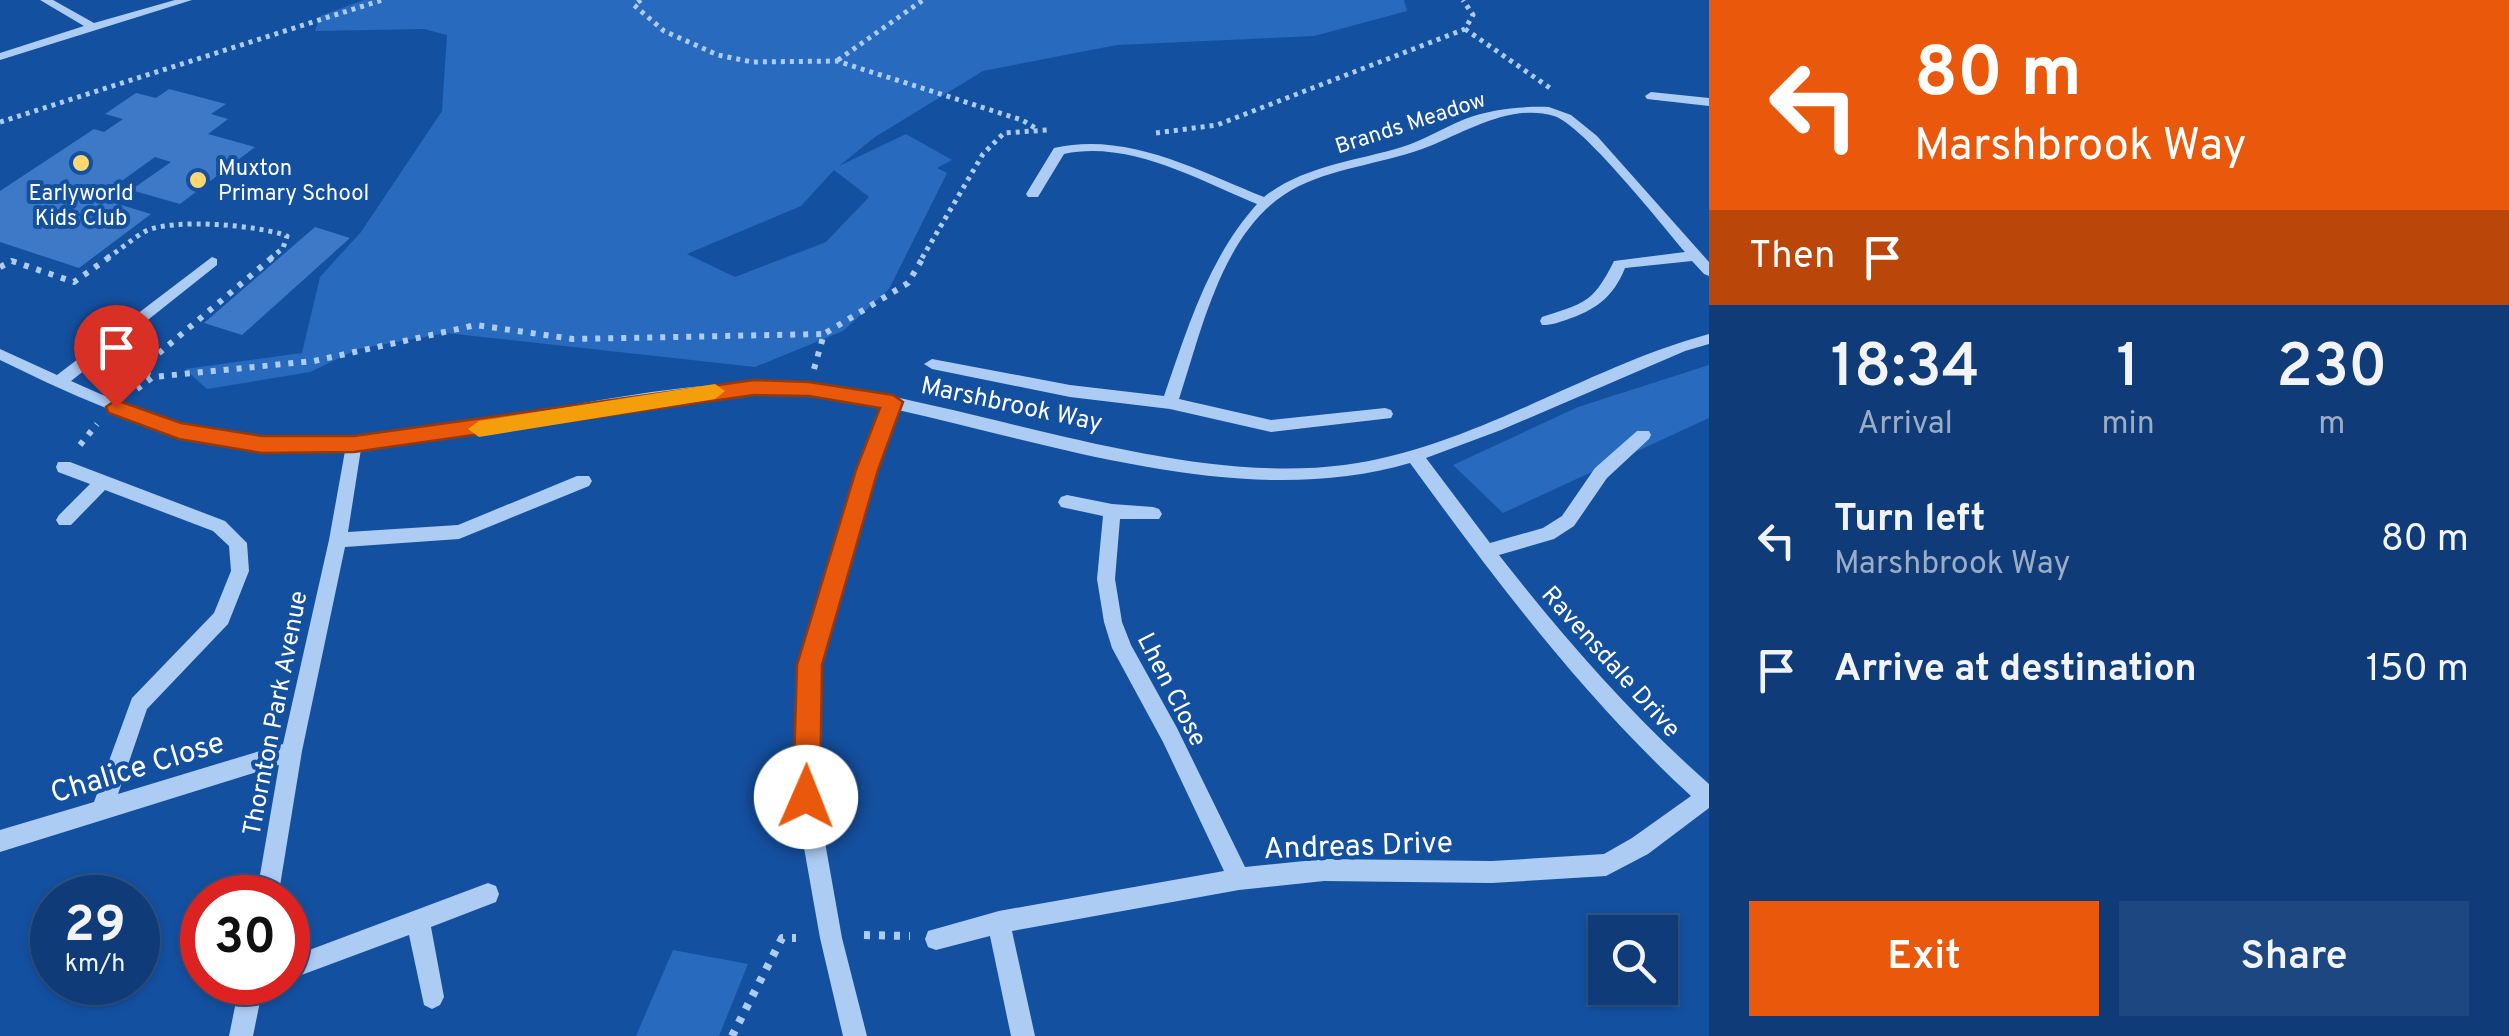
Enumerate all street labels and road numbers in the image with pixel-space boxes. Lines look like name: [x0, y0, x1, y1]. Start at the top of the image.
street label: Brands Meadow: [1332, 87, 1489, 161]
street label: Marshbrook Way: [918, 371, 1105, 441]
street label: Ravensdale Drive: [1533, 580, 1686, 746]
street label: Thornton Park Avenue: [237, 588, 316, 839]
street label: Lhen Close: [1128, 628, 1213, 753]
street label: Chalice Close: [46, 725, 229, 813]
street label: Andreas Drive: [1263, 826, 1453, 869]

